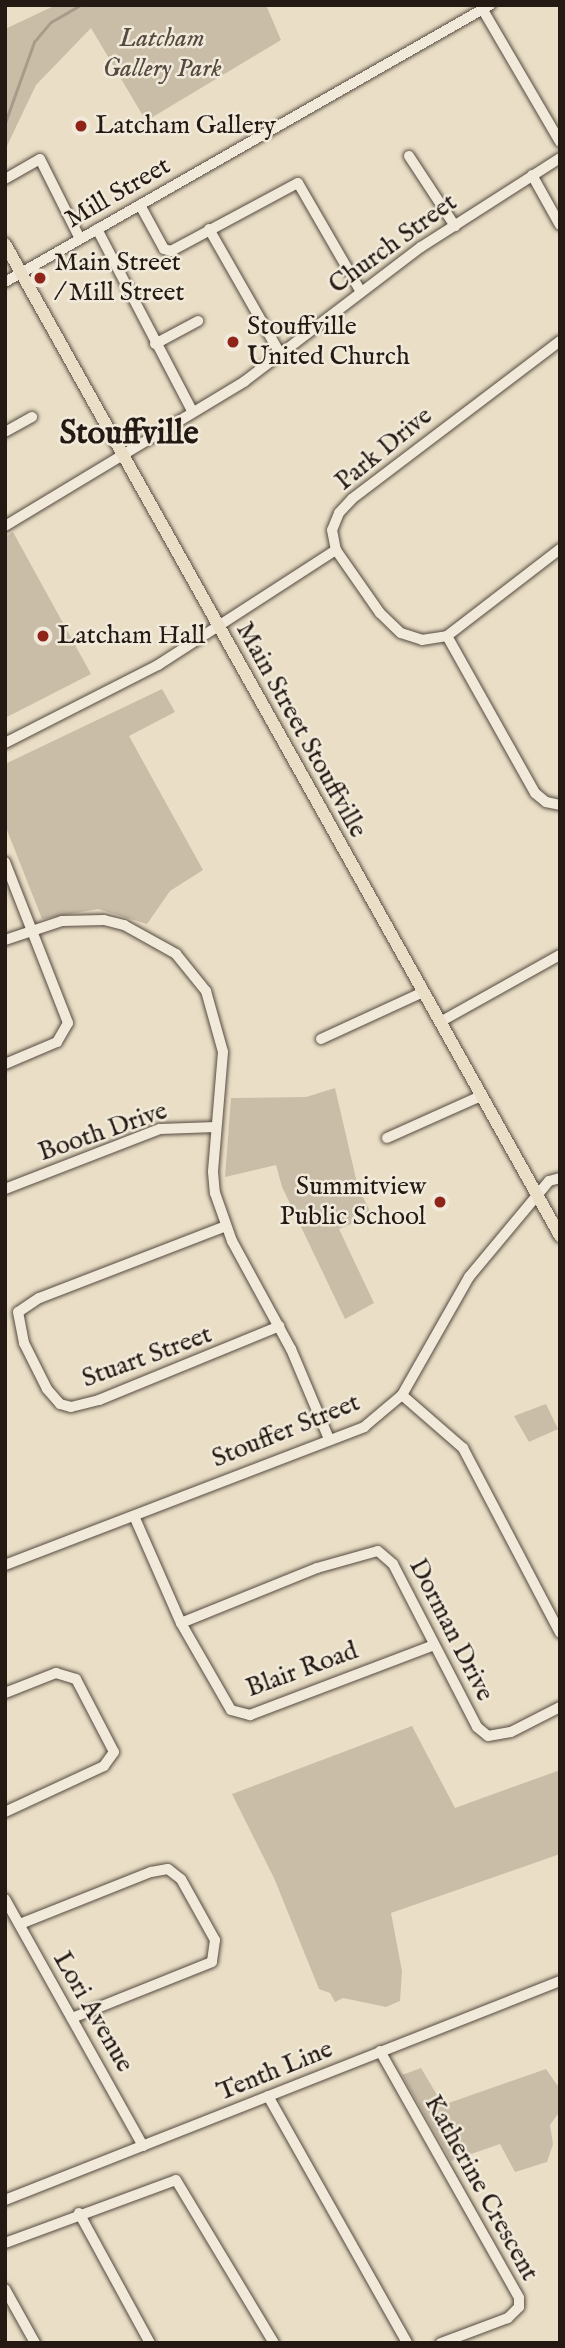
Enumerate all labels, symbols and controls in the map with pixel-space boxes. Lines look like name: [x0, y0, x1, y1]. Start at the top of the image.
park label: Latcham Gallery Park: [102, 23, 222, 84]
place label: Latcham Gallery: [95, 110, 276, 142]
marker: Latcham Gallery: [73, 118, 89, 134]
street label: Mill Street: [60, 151, 176, 235]
street label: Church Street: [323, 187, 463, 301]
place label: Main Street / Mill Street: [54, 247, 184, 308]
marker: Main Street / Mill Street: [32, 270, 48, 286]
place label: Stouffville United Church: [247, 311, 410, 372]
marker: Stouffville United Church: [225, 334, 241, 350]
street label: Park Drive: [329, 400, 439, 498]
district label: Stouffville: [59, 415, 199, 455]
street label: Main Street Stouffville: [229, 617, 373, 843]
place label: Latcham Hall: [57, 620, 205, 652]
marker: Latcham Hall: [35, 628, 51, 644]
street label: Booth Drive: [34, 1095, 172, 1169]
place label: Summitview Public School: [280, 1171, 426, 1232]
marker: Summitview Public School: [432, 1194, 448, 1210]
street label: Stuart Street: [78, 1319, 216, 1395]
street label: Stouffer Street: [207, 1387, 365, 1475]
street label: Dorman Drive: [402, 1554, 500, 1706]
street label: Blair Road: [242, 1635, 362, 1705]
street label: Lori Avenue: [46, 1946, 140, 2078]
street label: Tenth Line: [213, 2034, 337, 2108]
street label: Katherine Crescent: [417, 2090, 545, 2286]

